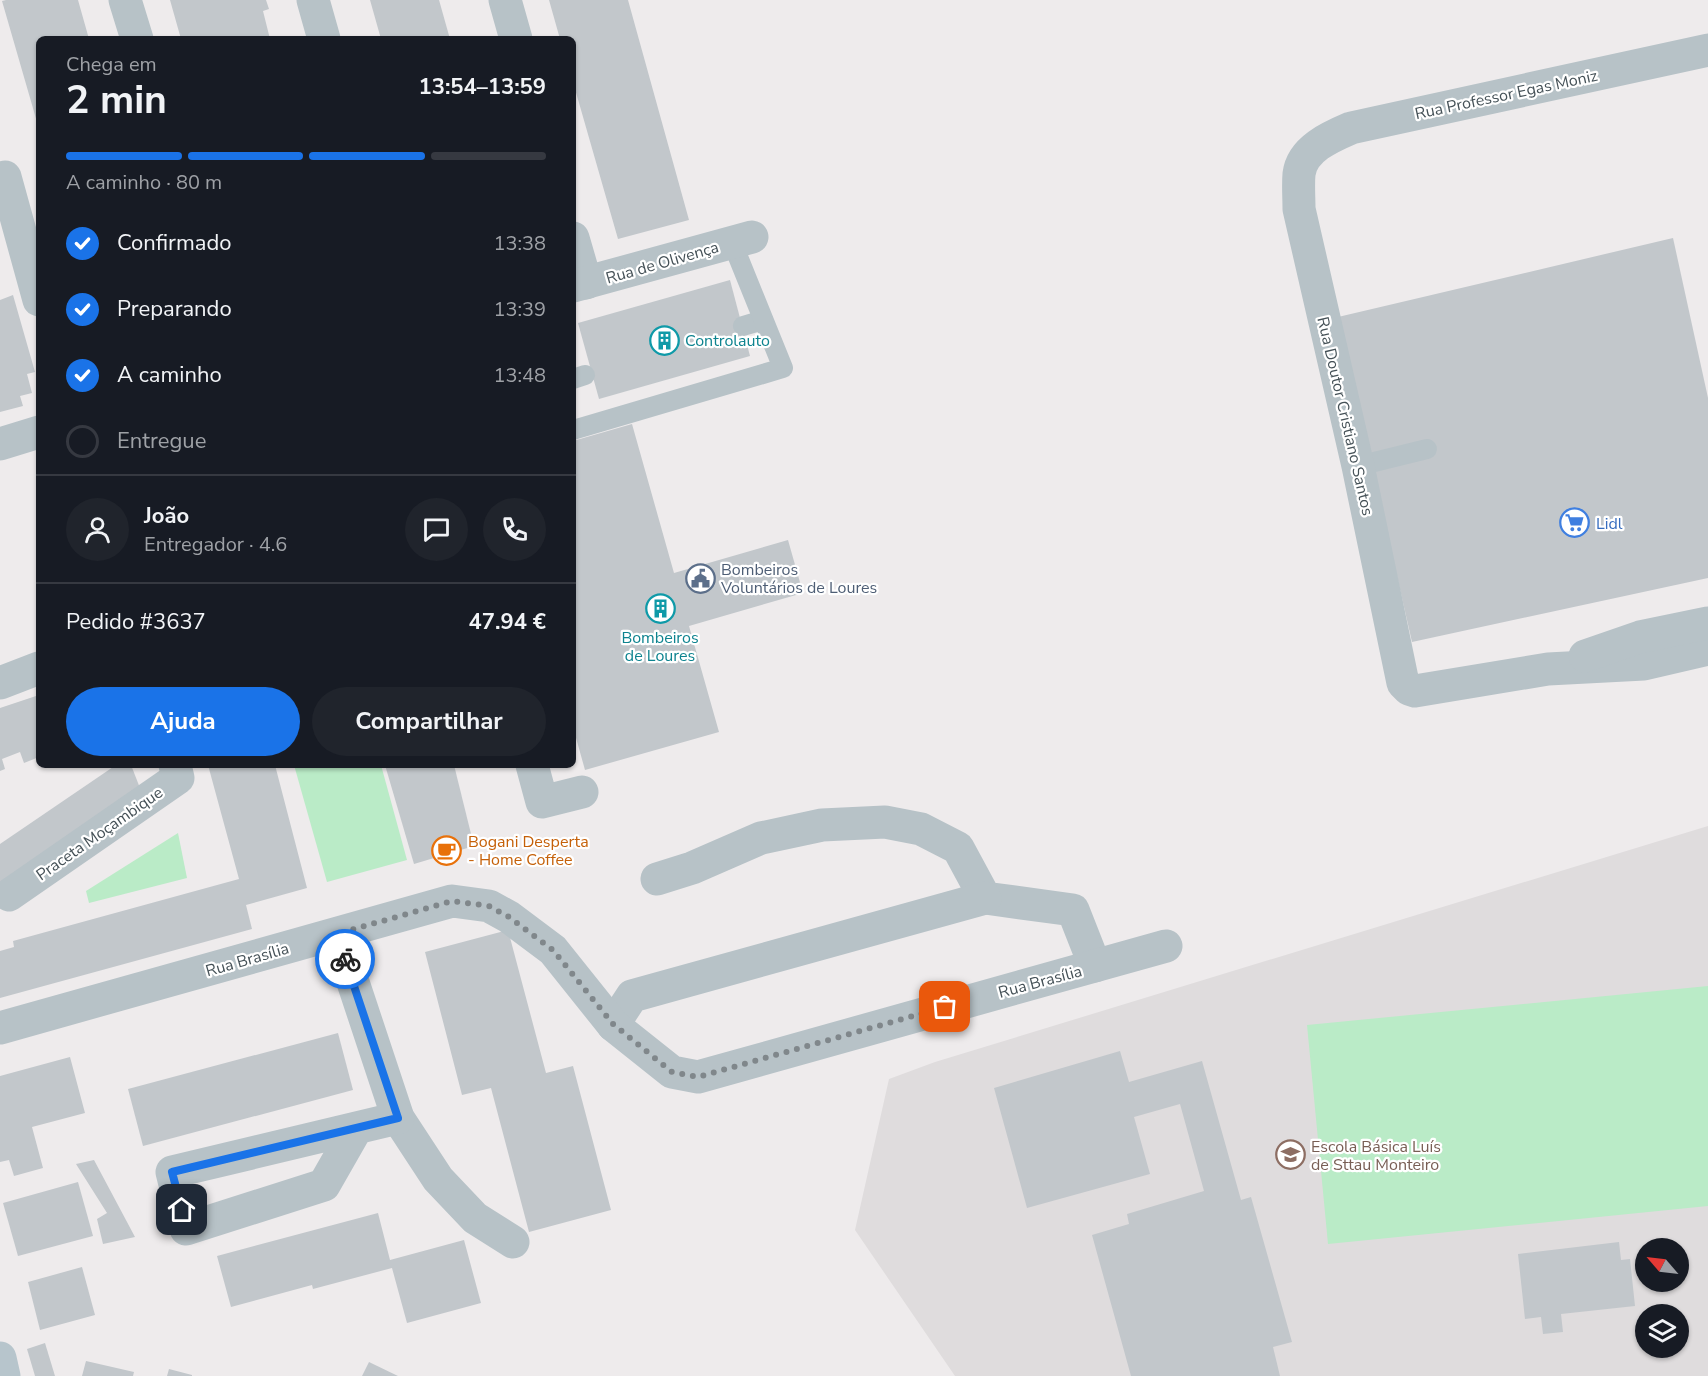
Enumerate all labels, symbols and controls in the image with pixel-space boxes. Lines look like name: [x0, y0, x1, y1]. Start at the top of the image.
text: Chega em: [66, 51, 157, 78]
street label: Rua Professor Egas Moniz: [1413, 65, 1600, 125]
text: 13:54–13:59: [418, 72, 546, 102]
text: 2 min: [66, 74, 167, 127]
text: A caminho · 80 m: [66, 169, 222, 196]
icon: check: [66, 227, 99, 260]
text: Confirmado: [117, 228, 232, 258]
text: 13:38: [493, 230, 546, 257]
street label: Rua de Olivença: [603, 236, 721, 290]
icon: check: [66, 293, 99, 326]
text: Preparando: [117, 294, 232, 324]
text: 13:39: [493, 296, 546, 323]
street label: Rua Doutor Cristiano Santos: [1311, 315, 1379, 518]
building icon: Controlauto: [648, 324, 680, 356]
place label: Controlauto: [685, 330, 770, 352]
icon: check: [66, 359, 99, 392]
text: A caminho: [117, 360, 222, 390]
text: 13:48: [493, 362, 546, 389]
text: Entregue: [117, 426, 206, 456]
button: person: [66, 498, 129, 561]
button: chat: [405, 498, 468, 561]
button: phone: [483, 498, 546, 561]
text: João: [144, 501, 189, 531]
supermarket icon: Lidl: [1559, 507, 1591, 539]
place label: Lidl: [1596, 513, 1623, 535]
text: Entregador · 4.6: [144, 531, 287, 558]
place label: Bombeiros Voluntários de Loures: [720, 559, 877, 599]
public building icon: Bombeiros Voluntários de Loures: [684, 562, 716, 594]
building icon: Bombeiros de Loures: [644, 593, 676, 625]
text: Pedido #3637: [66, 607, 206, 637]
text: 47.94 €: [469, 607, 546, 637]
place label: Bombeiros de Loures: [621, 627, 699, 667]
button: Ajuda: [66, 687, 300, 756]
button: Compartilhar: [312, 687, 546, 756]
street label: Praceta Moçambique: [32, 782, 167, 886]
place label: Bogani Desperta - Home Coffee: [468, 831, 589, 871]
cafe icon: Bogani Desperta - Home Coffee: [431, 834, 463, 866]
courier: [315, 929, 375, 989]
street label: Rua Brasília: [203, 938, 292, 982]
icon: bike: [329, 943, 362, 976]
street label: Rua Brasília: [996, 960, 1085, 1004]
pin: [919, 981, 970, 1032]
icon: bag: [928, 990, 961, 1023]
place label: Escola Básica Luís de Sttau Monteiro: [1311, 1136, 1441, 1176]
school or university icon: Escola Básica Luís de Sttau Monteiro: [1274, 1139, 1306, 1171]
pin: [156, 1184, 207, 1235]
icon: home: [165, 1193, 198, 1226]
north arrow: [1635, 1238, 1689, 1292]
map controls: [1635, 1238, 1689, 1358]
button: layers: [1635, 1304, 1689, 1358]

